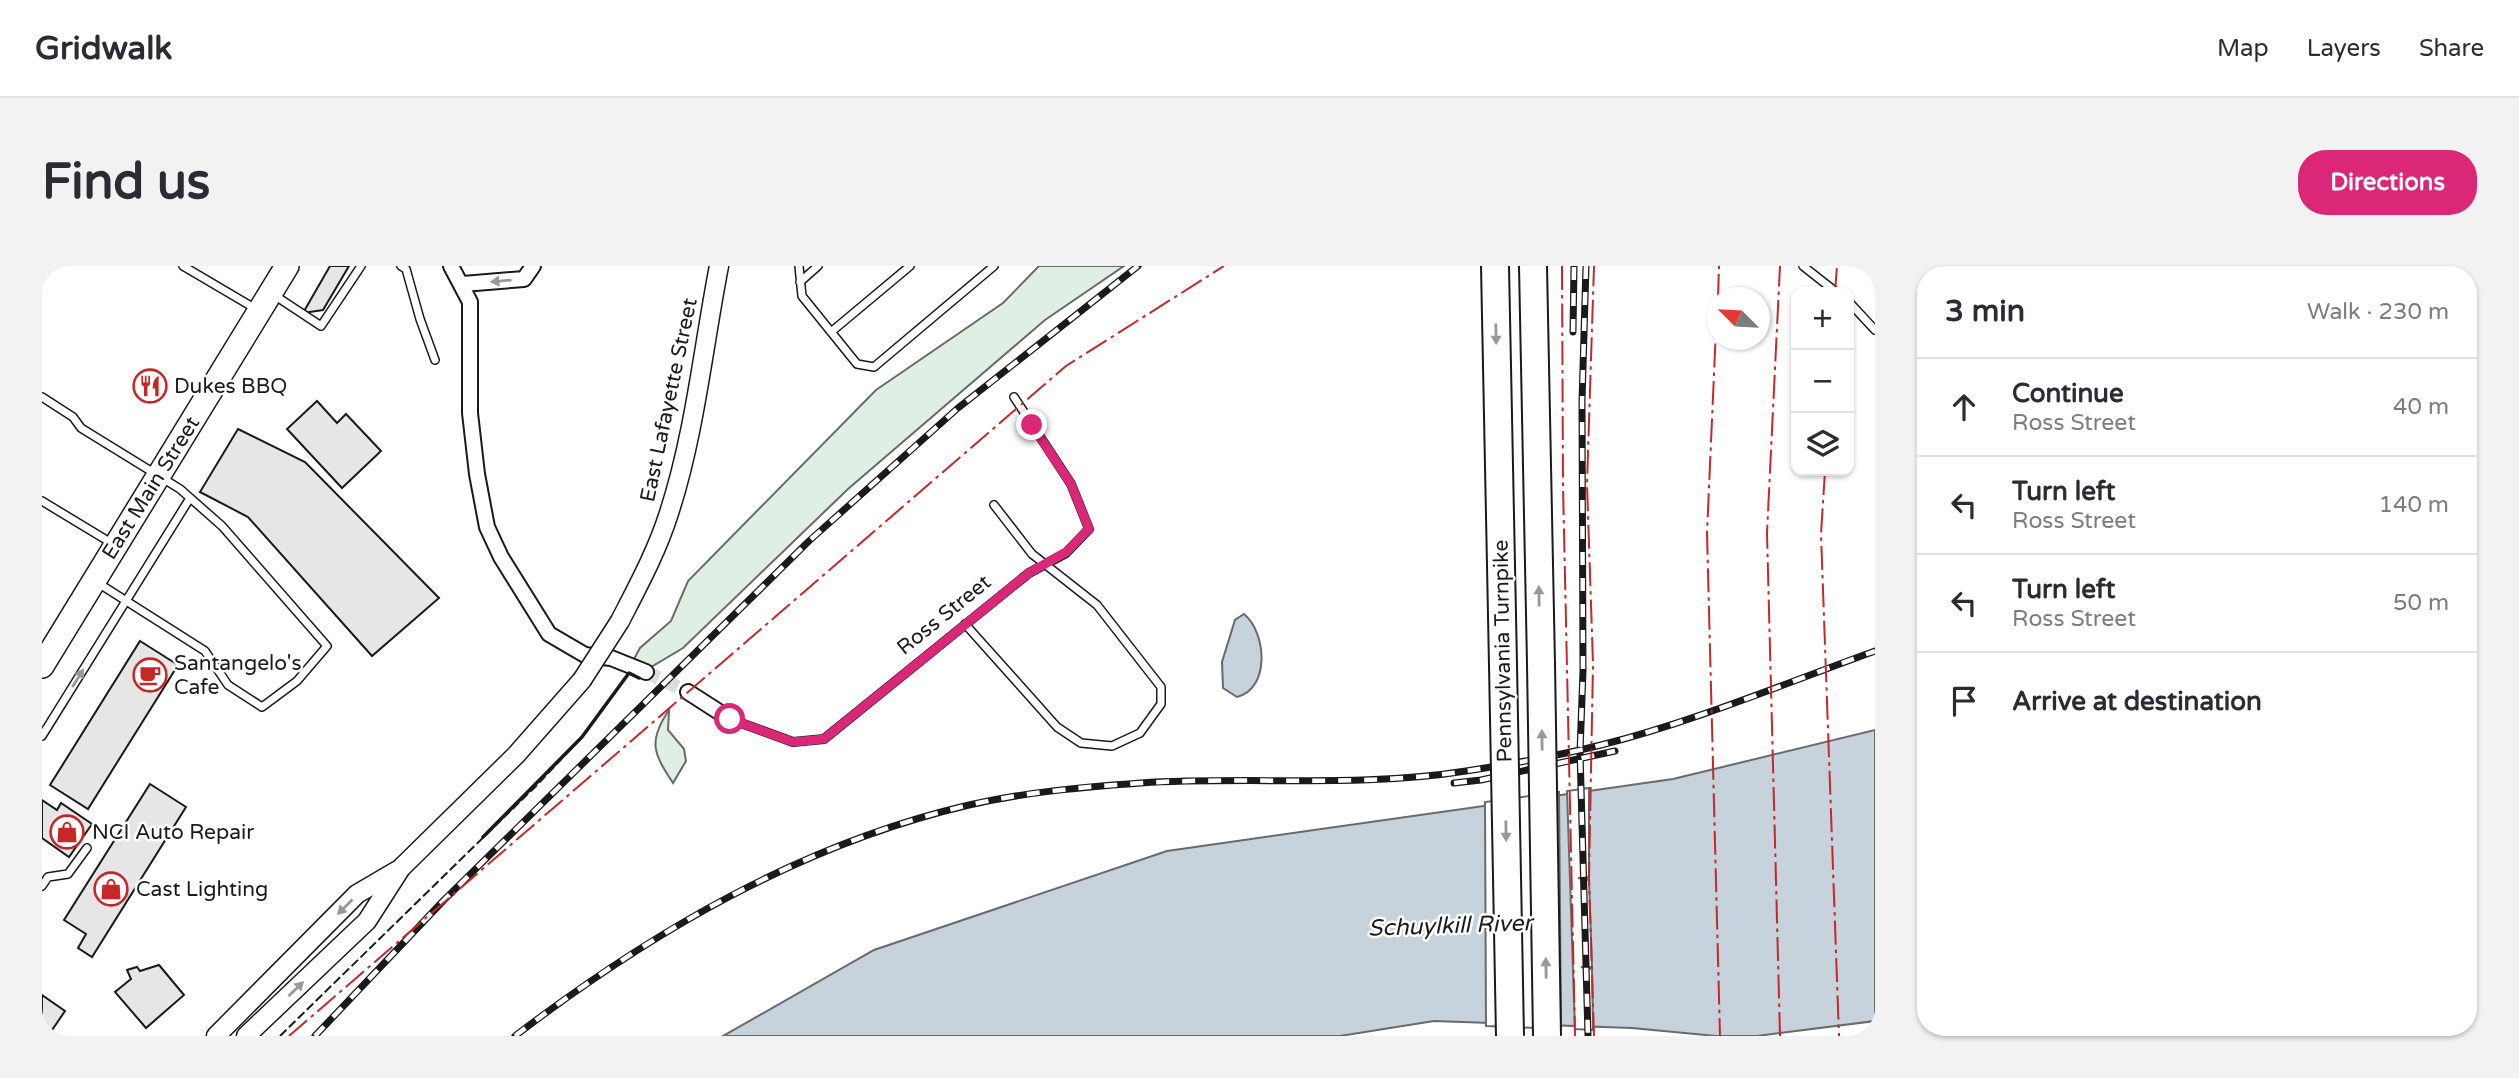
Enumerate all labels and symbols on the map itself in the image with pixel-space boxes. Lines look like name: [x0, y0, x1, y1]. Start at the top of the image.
one-way arrow: [490, 276, 512, 287]
north arrow: [1707, 287, 1770, 350]
street label: East Lafayette Street: [635, 296, 703, 504]
one-way arrow: [1490, 323, 1502, 345]
restaurant icon: Dukes BBQ: [131, 367, 169, 405]
place label: Dukes BBQ: [174, 374, 287, 399]
route end: [1016, 409, 1047, 440]
street label: East Main Street: [97, 412, 205, 564]
street label: Pennsylvania Turnpike: [1489, 539, 1517, 763]
street label: Ross Street: [892, 570, 996, 660]
one-way arrow: [1533, 584, 1545, 606]
place label: Santangelo's Cafe: [174, 651, 302, 700]
cafe icon: Santangelo's Cafe: [131, 656, 169, 694]
one-way arrow: [72, 668, 85, 688]
route start: [714, 703, 745, 734]
one-way arrow: [1536, 729, 1548, 751]
shop icon: NCI Auto Repair: [48, 813, 86, 851]
place label: NCI Auto Repair: [92, 820, 254, 845]
one-way arrow: [1500, 820, 1512, 842]
shop icon: Cast Lighting: [92, 870, 130, 908]
place label: Cast Lighting: [136, 877, 268, 902]
one-way arrow: [337, 898, 354, 914]
water label: Schuylkill River: [1368, 909, 1536, 943]
one-way arrow: [1540, 957, 1552, 979]
one-way arrow: [287, 980, 304, 997]

